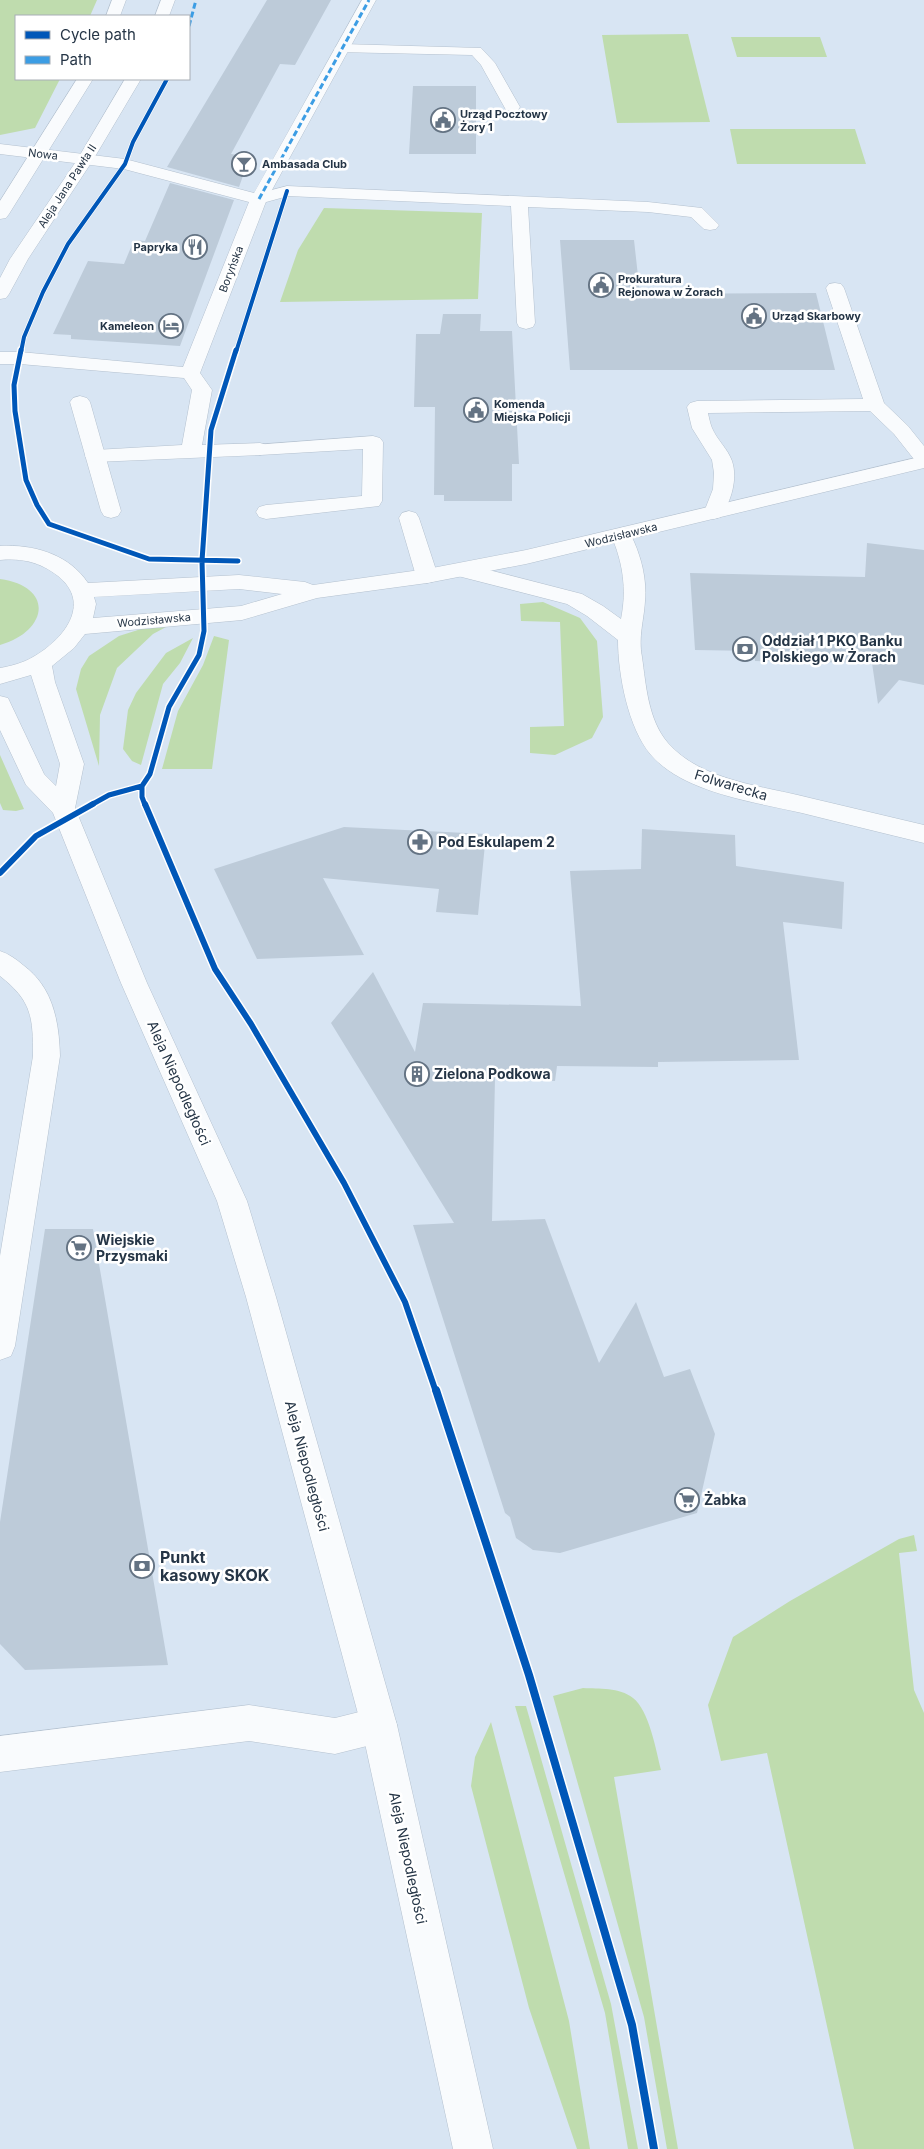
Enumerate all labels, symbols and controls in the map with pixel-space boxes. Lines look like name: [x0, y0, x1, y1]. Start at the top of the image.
legend: [15, 15, 190, 80]
text: Cycle path: [60, 25, 136, 44]
text: Path: [60, 50, 92, 69]
public building icon: Urząd Pocztowy Żory 1: [430, 107, 456, 133]
place label: Urząd Pocztowy Żory 1: [460, 107, 548, 134]
street label: Aleja Jana Pawła II: [35, 142, 99, 230]
street label: Nowa: [27, 145, 59, 163]
bar icon: Ambasada Club: [231, 151, 257, 177]
place label: Ambasada Club: [262, 157, 347, 171]
restaurant icon: Papryka: [182, 234, 208, 260]
place label: Papryka: [134, 240, 178, 254]
street label: Boryńska: [216, 244, 246, 294]
public building icon: Prokuratura Rejonowa w Żorach: [588, 272, 614, 298]
place label: Prokuratura Rejonowa w Żorach: [618, 272, 723, 299]
public building icon: Urząd Skarbowy: [741, 303, 767, 329]
place label: Urząd Skarbowy: [772, 309, 861, 323]
hotel icon: Kameleon: [158, 313, 184, 339]
place label: Kameleon: [100, 319, 154, 333]
public building icon: Komenda Miejska Policji: [463, 397, 489, 423]
place label: Komenda Miejska Policji: [494, 397, 570, 424]
street label: Wodzisławska: [583, 519, 659, 551]
street label: Wodzisławska: [117, 610, 191, 630]
place label: Oddział 1 PKO Banku Polskiego w Żorach: [762, 632, 902, 665]
bank icon: Oddział 1 PKO Banku Polskiego w Żorach: [732, 636, 758, 662]
street label: Folwarecka: [693, 765, 770, 804]
pharmacy icon: Pod Eskulapem 2: [407, 829, 433, 855]
place label: Pod Eskulapem 2: [438, 833, 555, 850]
street label: Aleja Niepodległości: [144, 1018, 215, 1148]
building icon: Zielona Podkowa: [404, 1061, 430, 1087]
place label: Zielona Podkowa: [434, 1065, 551, 1082]
place label: Wiejskie Przysmaki: [96, 1231, 168, 1264]
supermarket icon: Wiejskie Przysmaki: [66, 1235, 92, 1261]
street label: Aleja Niepodległości: [282, 1399, 333, 1533]
supermarket icon: Żabka: [674, 1487, 700, 1513]
place label: Żabka: [704, 1490, 747, 1508]
place label: Punkt kasowy SKOK: [160, 1547, 270, 1585]
bank icon: Punkt kasowy SKOK: [129, 1553, 155, 1579]
street label: Aleja Niepodległości: [386, 1790, 431, 1926]

